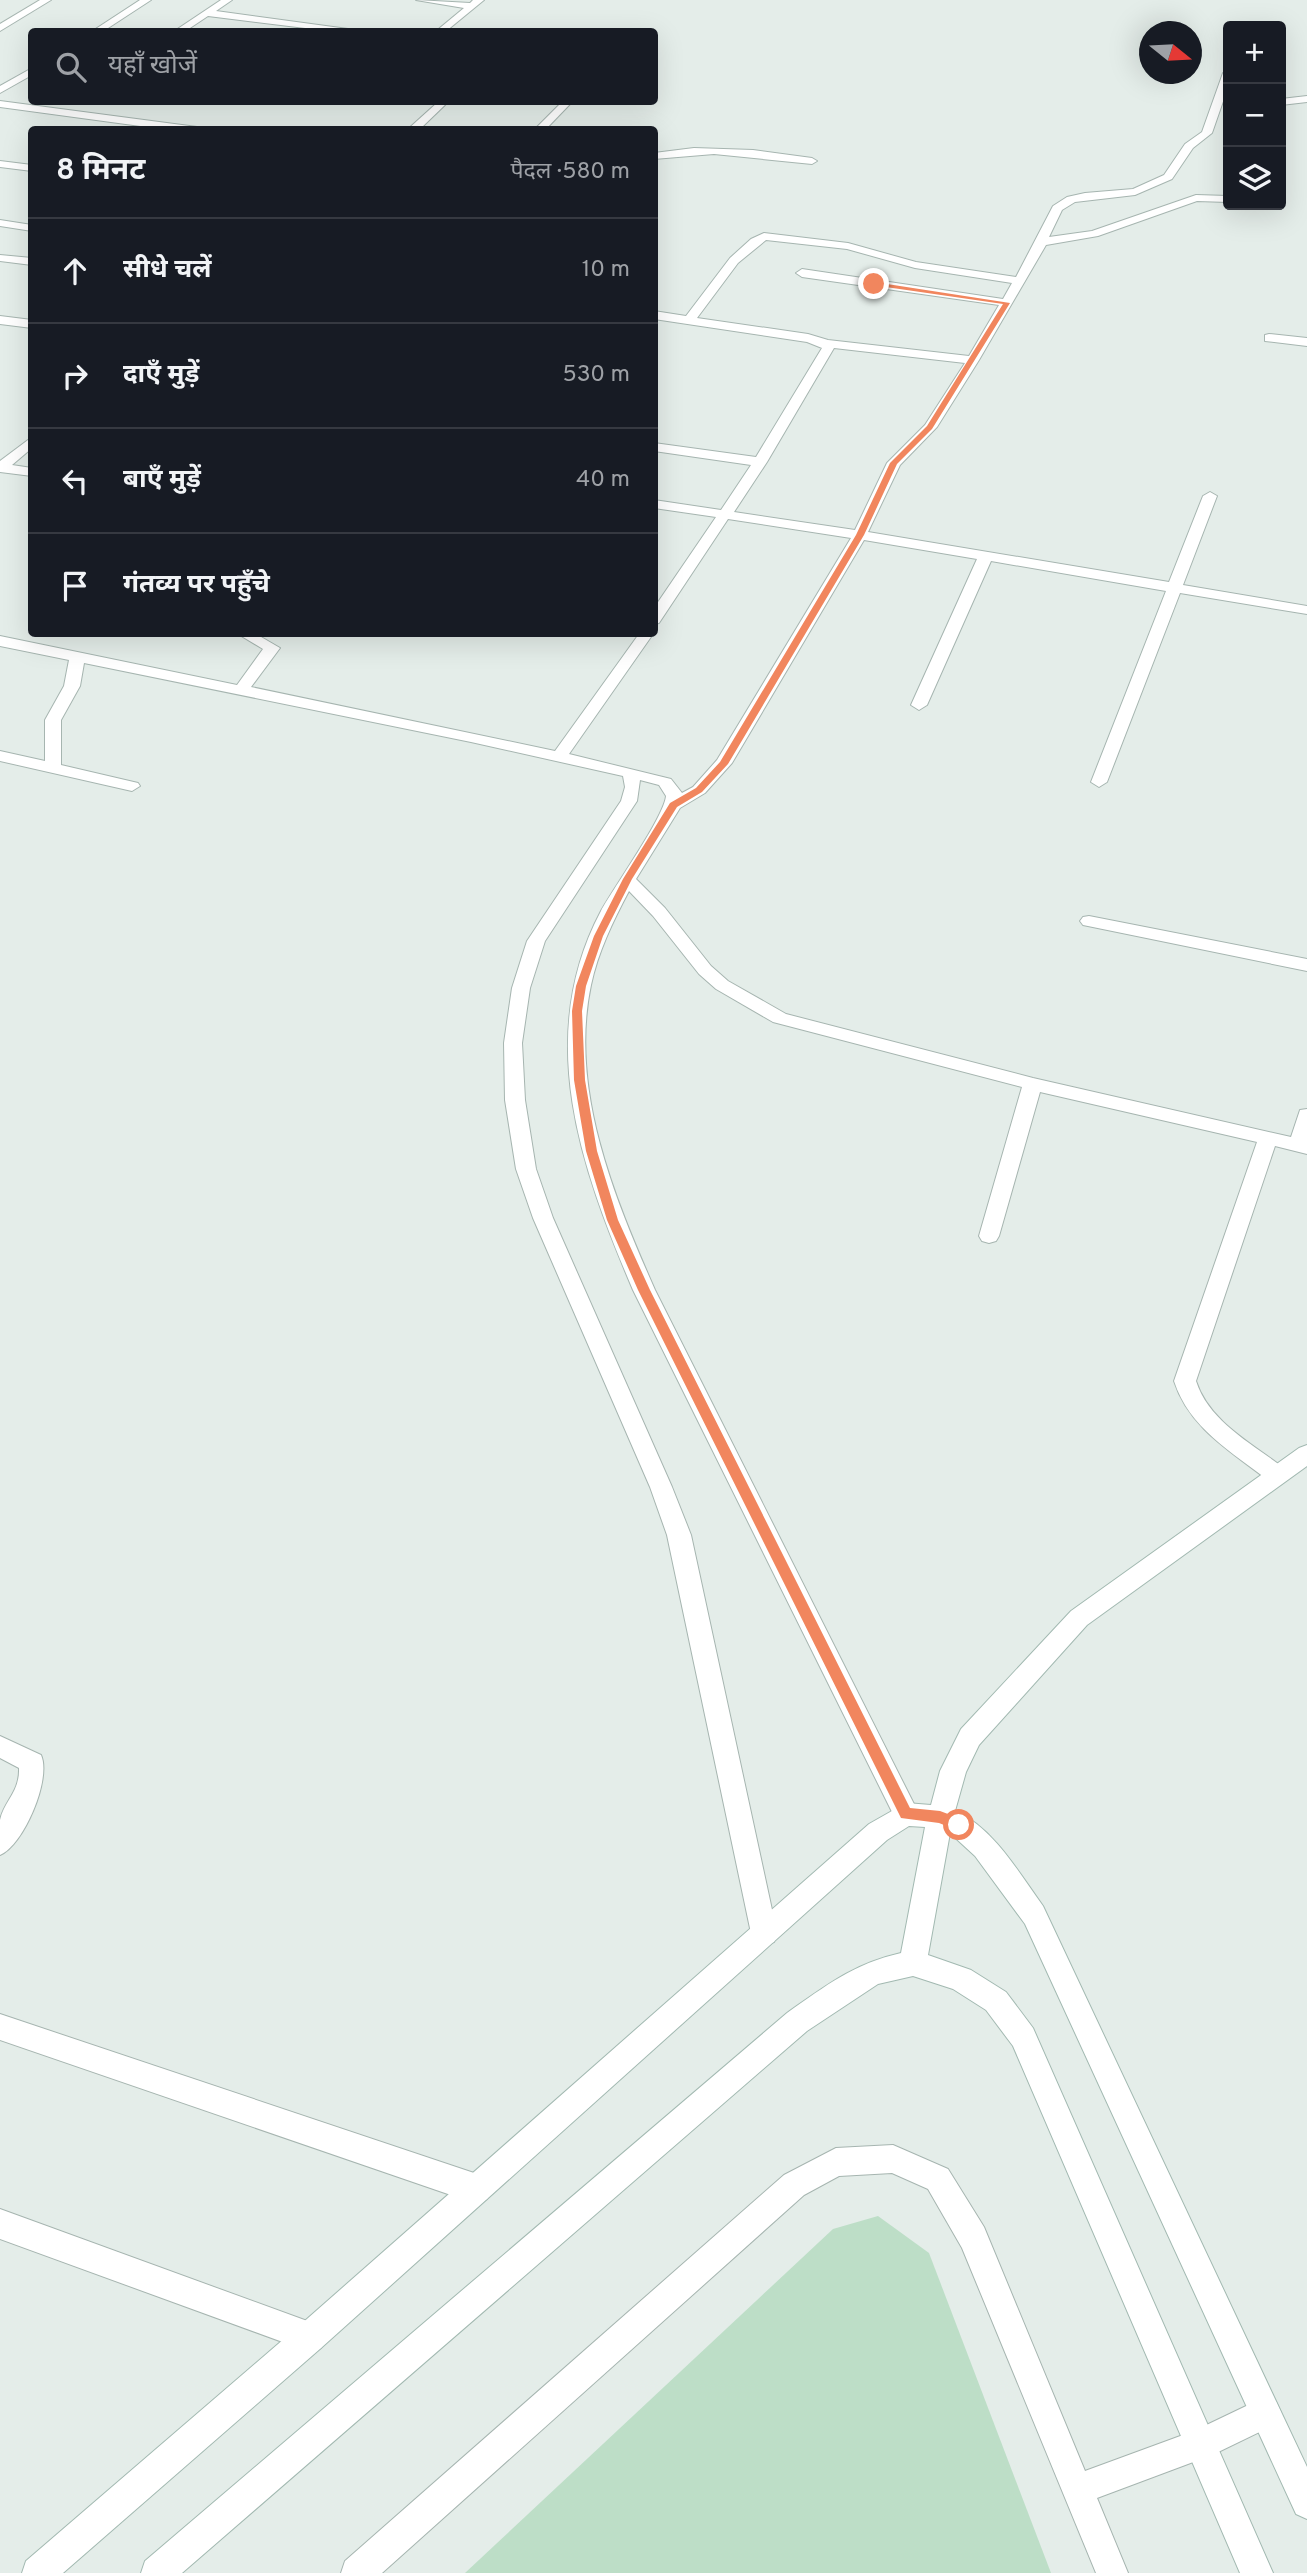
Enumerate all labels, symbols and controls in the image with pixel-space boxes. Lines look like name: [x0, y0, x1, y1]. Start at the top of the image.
north arrow: [1139, 21, 1202, 84]
map controls: [1223, 21, 1286, 210]
button: +: [1223, 21, 1286, 84]
search box: [28, 28, 658, 105]
icon: search: [52, 48, 90, 86]
text: यहाँ खोजें: [108, 50, 197, 83]
button: −: [1223, 84, 1286, 147]
button: layers: [1223, 147, 1286, 210]
text: 8 मिनट: [56, 153, 145, 190]
text: पैदल · 580 m: [511, 158, 630, 187]
icon: ahead: [56, 252, 94, 290]
text: सीधे चलें: [123, 254, 211, 287]
text: 10 m: [582, 256, 630, 285]
route end: [858, 268, 889, 299]
icon: right: [56, 357, 94, 395]
text: दाएँ मुड़ें: [123, 359, 199, 392]
text: 530 m: [562, 361, 630, 390]
icon: left: [56, 462, 94, 500]
text: बाएँ मुड़ें: [123, 464, 201, 497]
text: 40 m: [576, 466, 630, 495]
icon: arrive: [56, 567, 94, 605]
text: गंतव्य पर पहुँचे: [123, 569, 270, 602]
route start: [943, 1809, 974, 1840]

